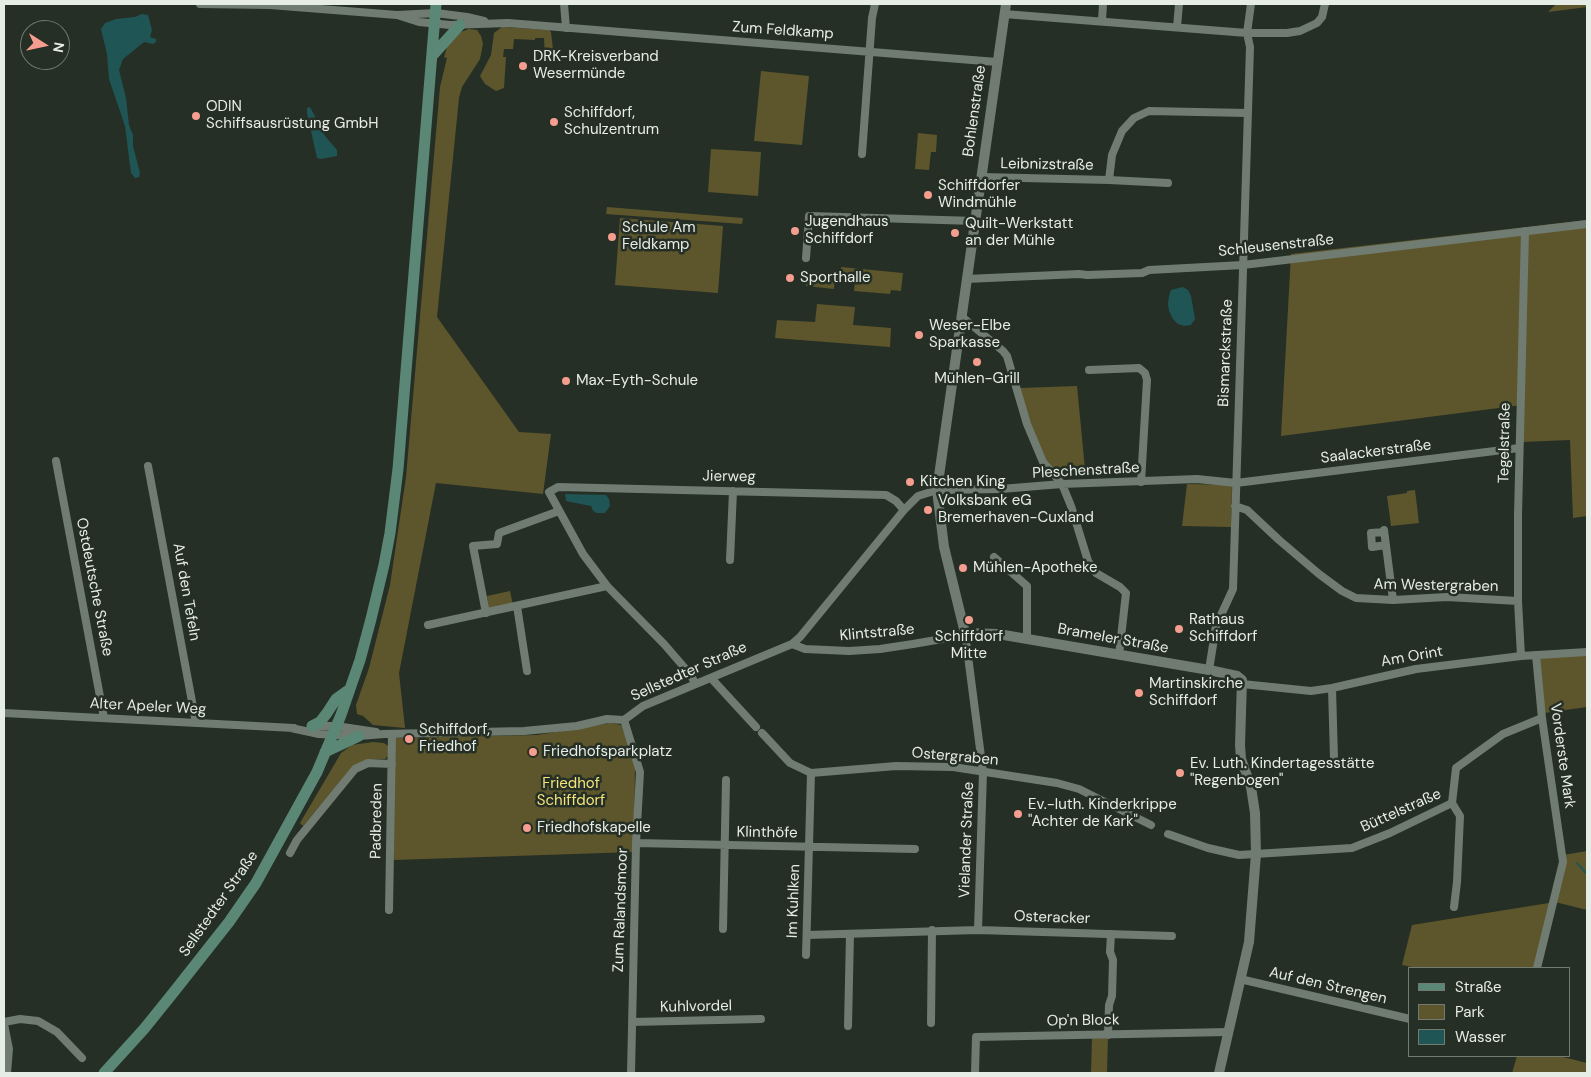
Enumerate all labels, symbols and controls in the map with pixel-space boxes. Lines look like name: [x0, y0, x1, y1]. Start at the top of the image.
street label: Zum Feldkamp: [732, 18, 834, 44]
north arrow: [20, 20, 70, 70]
text: N: [49, 41, 69, 54]
place label: DRK-Kreisverband Wesermünde: [533, 48, 659, 83]
marker: DRK-Kreisverband Wesermünde: [517, 60, 529, 72]
street label: Bohlenstraße: [960, 64, 990, 158]
place label: ODIN Schiffsausrüstung GmbH: [206, 98, 378, 133]
place label: Schiffdorf, Schulzentrum: [564, 104, 659, 139]
marker: ODIN Schiffsausrüstung GmbH: [190, 110, 202, 122]
marker: Schiffdorf, Schulzentrum: [548, 116, 560, 128]
street label: Leibnizstraße: [1000, 155, 1094, 175]
place label: Schiffdorfer Windmühle: [938, 177, 1020, 212]
marker: Schiffdorfer Windmühle: [922, 189, 934, 201]
place label: Jugendhaus Schiffdorf: [805, 213, 889, 248]
place label: Quilt-Werkstatt an der Mühle: [965, 215, 1073, 250]
place label: Schule Am Feldkamp: [622, 219, 696, 254]
marker: Jugendhaus Schiffdorf: [789, 225, 801, 237]
marker: Quilt-Werkstatt an der Mühle: [949, 227, 961, 239]
marker: Schule Am Feldkamp: [606, 231, 618, 243]
street label: Schleusenstraße: [1217, 231, 1335, 261]
place label: Sporthalle: [800, 269, 870, 287]
marker: Sporthalle: [784, 272, 796, 284]
street label: Bismarckstraße: [1215, 299, 1237, 407]
place label: Weser-Elbe Sparkasse: [929, 317, 1011, 352]
marker: Weser-Elbe Sparkasse: [913, 329, 925, 341]
marker: Mühlen-Grill: [971, 356, 983, 368]
place label: Mühlen-Grill: [934, 370, 1020, 388]
place label: Max-Eyth-Schule: [576, 372, 698, 390]
marker: Max-Eyth-Schule: [560, 375, 572, 387]
street label: Tegelstraße: [1495, 403, 1515, 483]
street label: Saalackerstraße: [1320, 436, 1432, 468]
street label: Pleschenstraße: [1032, 459, 1140, 483]
street label: Jierweg: [702, 468, 756, 486]
place label: Kitchen King: [920, 473, 1006, 491]
marker: Kitchen King: [904, 476, 916, 488]
place label: Volksbank eG Bremerhaven-Cuxland: [938, 492, 1094, 527]
marker: Volksbank eG Bremerhaven-Cuxland: [922, 504, 934, 516]
street label: Ostdeutsche Straße: [72, 516, 116, 658]
street label: Auf den Tefeln: [169, 542, 203, 642]
place label: Mühlen-Apotheke: [973, 559, 1097, 577]
marker: Mühlen-Apotheke: [957, 562, 969, 574]
street label: Am Westergraben: [1373, 576, 1499, 596]
place label: Rathaus Schiffdorf: [1189, 611, 1257, 646]
marker: Schiffdorf Mitte: [963, 614, 975, 626]
street label: Brameler Straße: [1056, 620, 1170, 658]
street label: Klintstraße: [839, 621, 915, 645]
marker: Rathaus Schiffdorf: [1173, 623, 1185, 635]
place label: Schiffdorf Mitte: [935, 628, 1003, 663]
street label: Sellstedter Straße: [628, 638, 750, 706]
street label: Am Orint: [1380, 643, 1444, 671]
place label: Martinskirche Schiffdorf: [1149, 675, 1243, 710]
marker: Martinskirche Schiffdorf: [1133, 687, 1145, 699]
street label: Alter Apeler Weg: [89, 695, 207, 719]
street label: Vorderste Mark: [1546, 702, 1578, 810]
place label: Schiffdorf, Friedhof: [419, 721, 490, 756]
marker: Schiffdorf, Friedhof: [403, 733, 415, 745]
place label: Friedhofsparkplatz: [543, 743, 672, 761]
street label: Ostergraben: [911, 744, 999, 770]
marker: Friedhofsparkplatz: [527, 746, 539, 758]
place label: Ev. Luth. Kindertagesstätte "Regenbogen": [1190, 755, 1374, 790]
marker: Ev. Luth. Kindertagesstätte "Regenbogen": [1174, 767, 1186, 779]
park label: Friedhof Schiffdorf: [537, 775, 605, 810]
street label: Vielander Straße: [956, 782, 978, 898]
street label: Padbreden: [367, 783, 387, 859]
street label: Büttelstraße: [1358, 785, 1444, 837]
place label: Ev.-luth. Kinderkrippe "Achter de Kark": [1028, 796, 1177, 831]
marker: Ev.-luth. Kinderkrippe "Achter de Kark": [1012, 808, 1024, 820]
place label: Friedhofskapelle: [537, 819, 651, 837]
marker: Friedhofskapelle: [521, 822, 533, 834]
street label: Klinthöfe: [736, 823, 798, 843]
street label: Zum Ralandsmoor: [610, 847, 632, 973]
street label: Sellstedter Straße: [176, 848, 262, 960]
street label: Im Kuhlken: [784, 864, 804, 938]
street label: Osteracker: [1014, 908, 1090, 928]
street label: Auf den Strengen: [1267, 964, 1389, 1008]
legend: [1408, 967, 1571, 1057]
text: Straße: [1455, 977, 1502, 997]
street label: Kuhlvordel: [660, 997, 732, 1017]
text: Park: [1455, 1002, 1485, 1022]
street label: Op'n Block: [1046, 1011, 1120, 1031]
text: Wasser: [1455, 1027, 1506, 1047]

